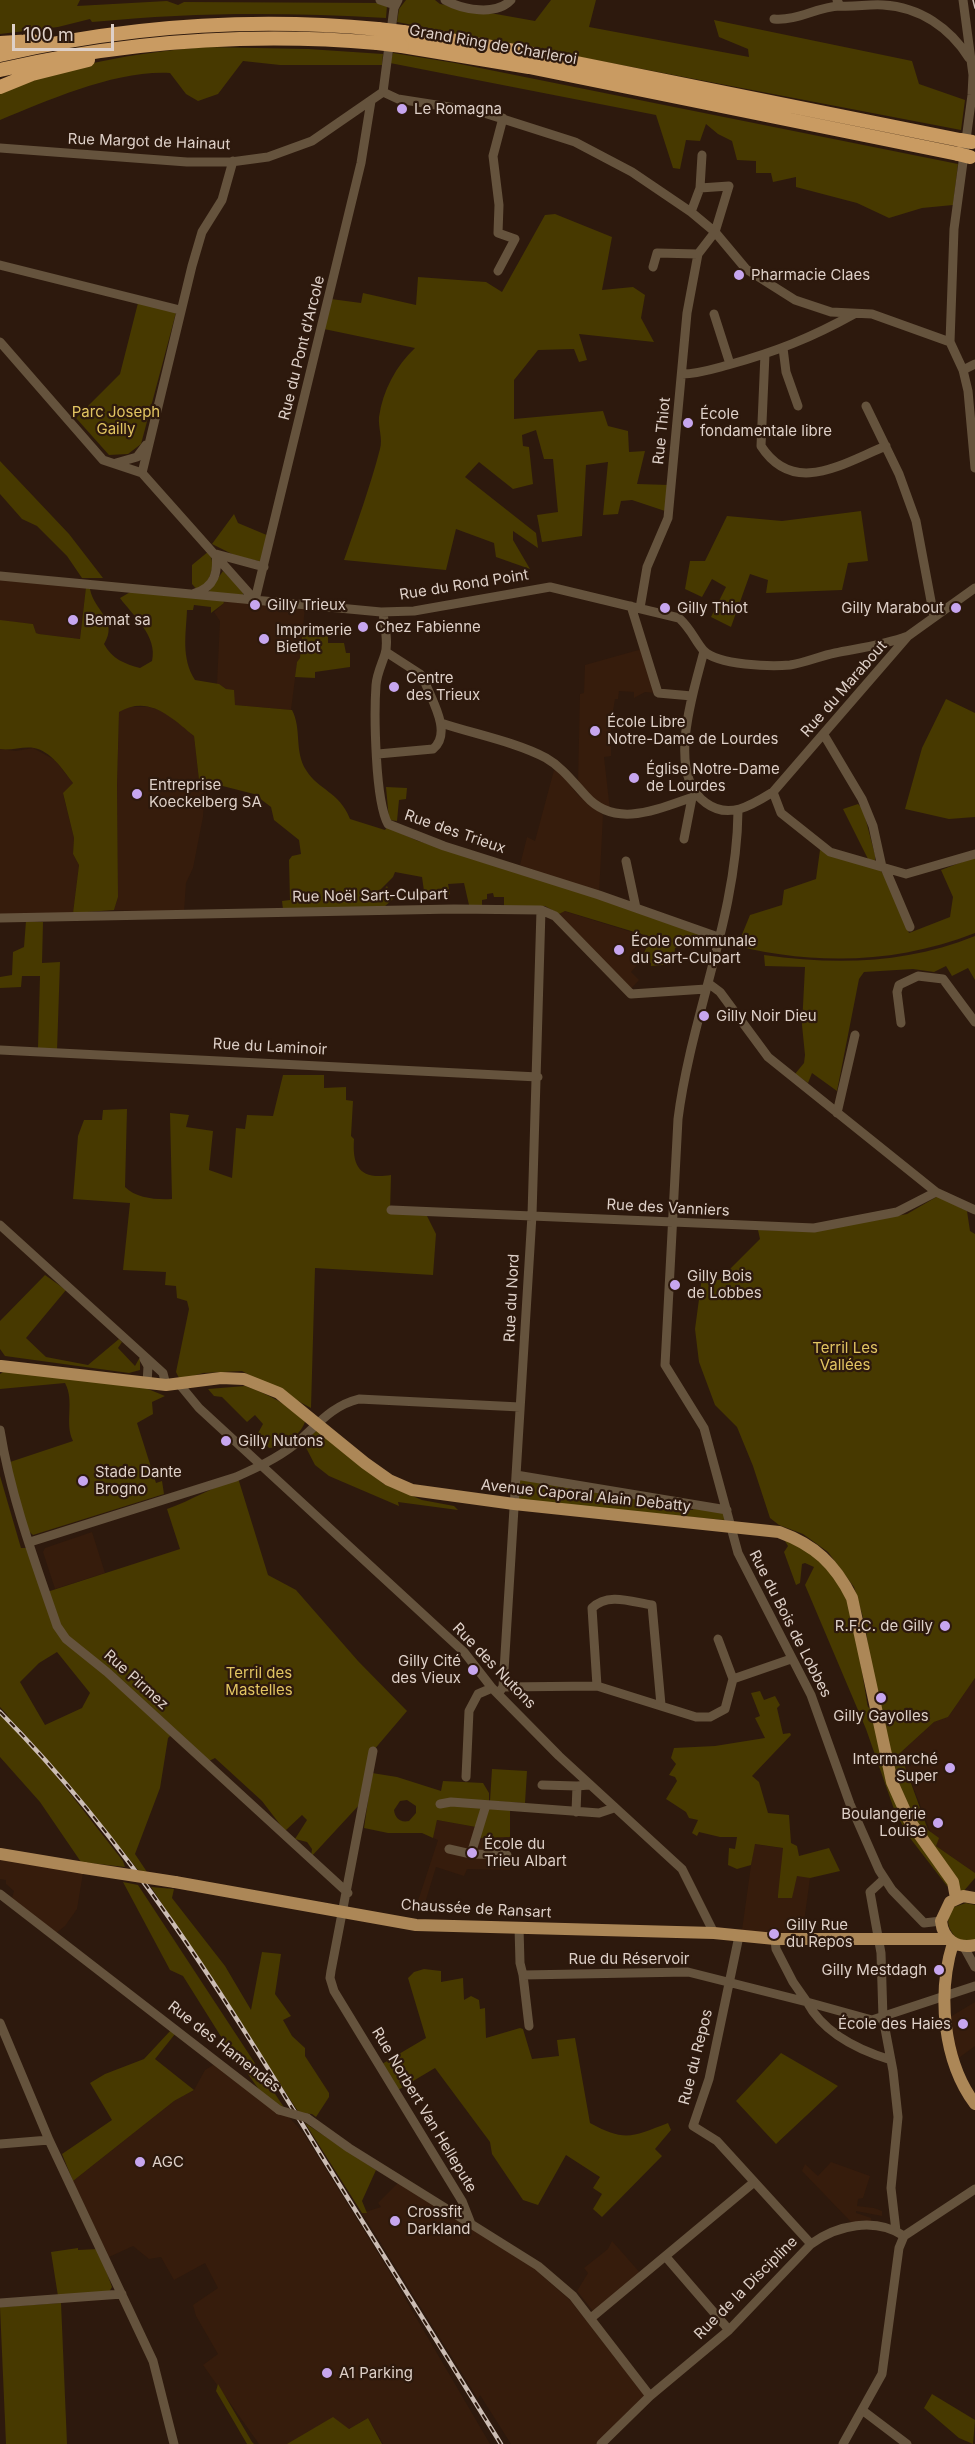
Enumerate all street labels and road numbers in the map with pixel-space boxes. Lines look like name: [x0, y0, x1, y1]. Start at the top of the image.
street label: Grand Ring de Charleroi: [408, 21, 578, 69]
street label: Rue Margot de Hainaut: [67, 130, 231, 154]
street label: Rue du Pont d'Arcole: [275, 274, 329, 422]
street label: Rue Thiot: [650, 396, 674, 466]
street label: Rue du Rond Point: [398, 566, 530, 604]
street label: Rue du Marabout: [797, 637, 891, 741]
street label: Rue des Trieux: [402, 806, 508, 858]
street label: Rue Noël Sart-Culpart: [292, 886, 448, 906]
street label: Rue du Laminoir: [212, 1035, 328, 1059]
street label: Rue des Vanniers: [606, 1196, 730, 1220]
street label: Rue du Nord: [501, 1253, 523, 1343]
street label: Avenue Caporal Alain Debatty: [480, 1476, 692, 1516]
street label: Rue du Bois de Lobbes: [745, 1547, 835, 1701]
street label: Rue des Nutons: [449, 1619, 539, 1713]
street label: Rue Pirmez: [100, 1646, 172, 1714]
street label: Chaussée de Ransart: [400, 1896, 552, 1922]
street label: Rue du Réservoir: [569, 1950, 689, 1968]
street label: Rue des Hamendes: [164, 1998, 284, 2096]
street label: Rue du Repos: [675, 2007, 717, 2107]
street label: Rue Norbert Van Hellepute: [368, 2024, 480, 2196]
street label: Rue de la Discipline: [691, 2233, 801, 2343]

